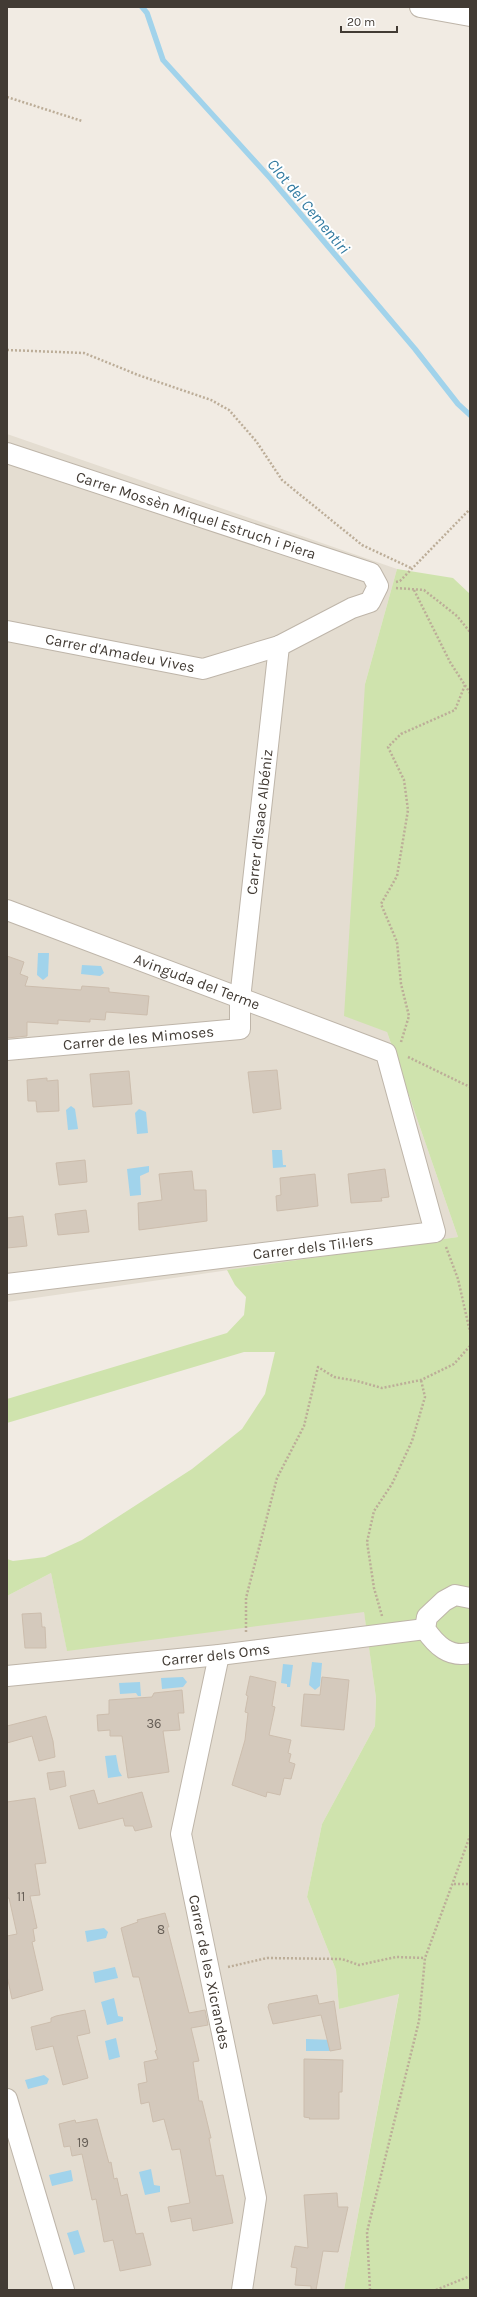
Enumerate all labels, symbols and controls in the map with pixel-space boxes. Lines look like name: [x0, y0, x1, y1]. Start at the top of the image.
scale bar: [341, 8, 397, 34]
text: 20 m: [347, 15, 375, 29]
water label: Clot del Cementiri: [263, 155, 354, 258]
street label: Carrer Mossèn Miquel Estruch i Piera: [74, 467, 318, 563]
street label: Carrer d'Amadeu Vives: [44, 630, 196, 676]
street label: Carrer d'Isaac Albéniz: [243, 748, 277, 896]
street label: Avinguda del Terme: [131, 950, 262, 1014]
street label: Carrer de les Mimoses: [62, 1022, 215, 1054]
street label: Carrer dels Til·lers: [252, 1231, 374, 1263]
street label: Carrer dels Oms: [161, 1640, 271, 1670]
house number: 36: [146, 1716, 162, 1731]
house number: 11: [17, 1889, 25, 1904]
street label: Carrer de les Xicrandes: [185, 1893, 234, 2051]
house number: 8: [157, 1922, 165, 1937]
house number: 19: [77, 2135, 89, 2150]

